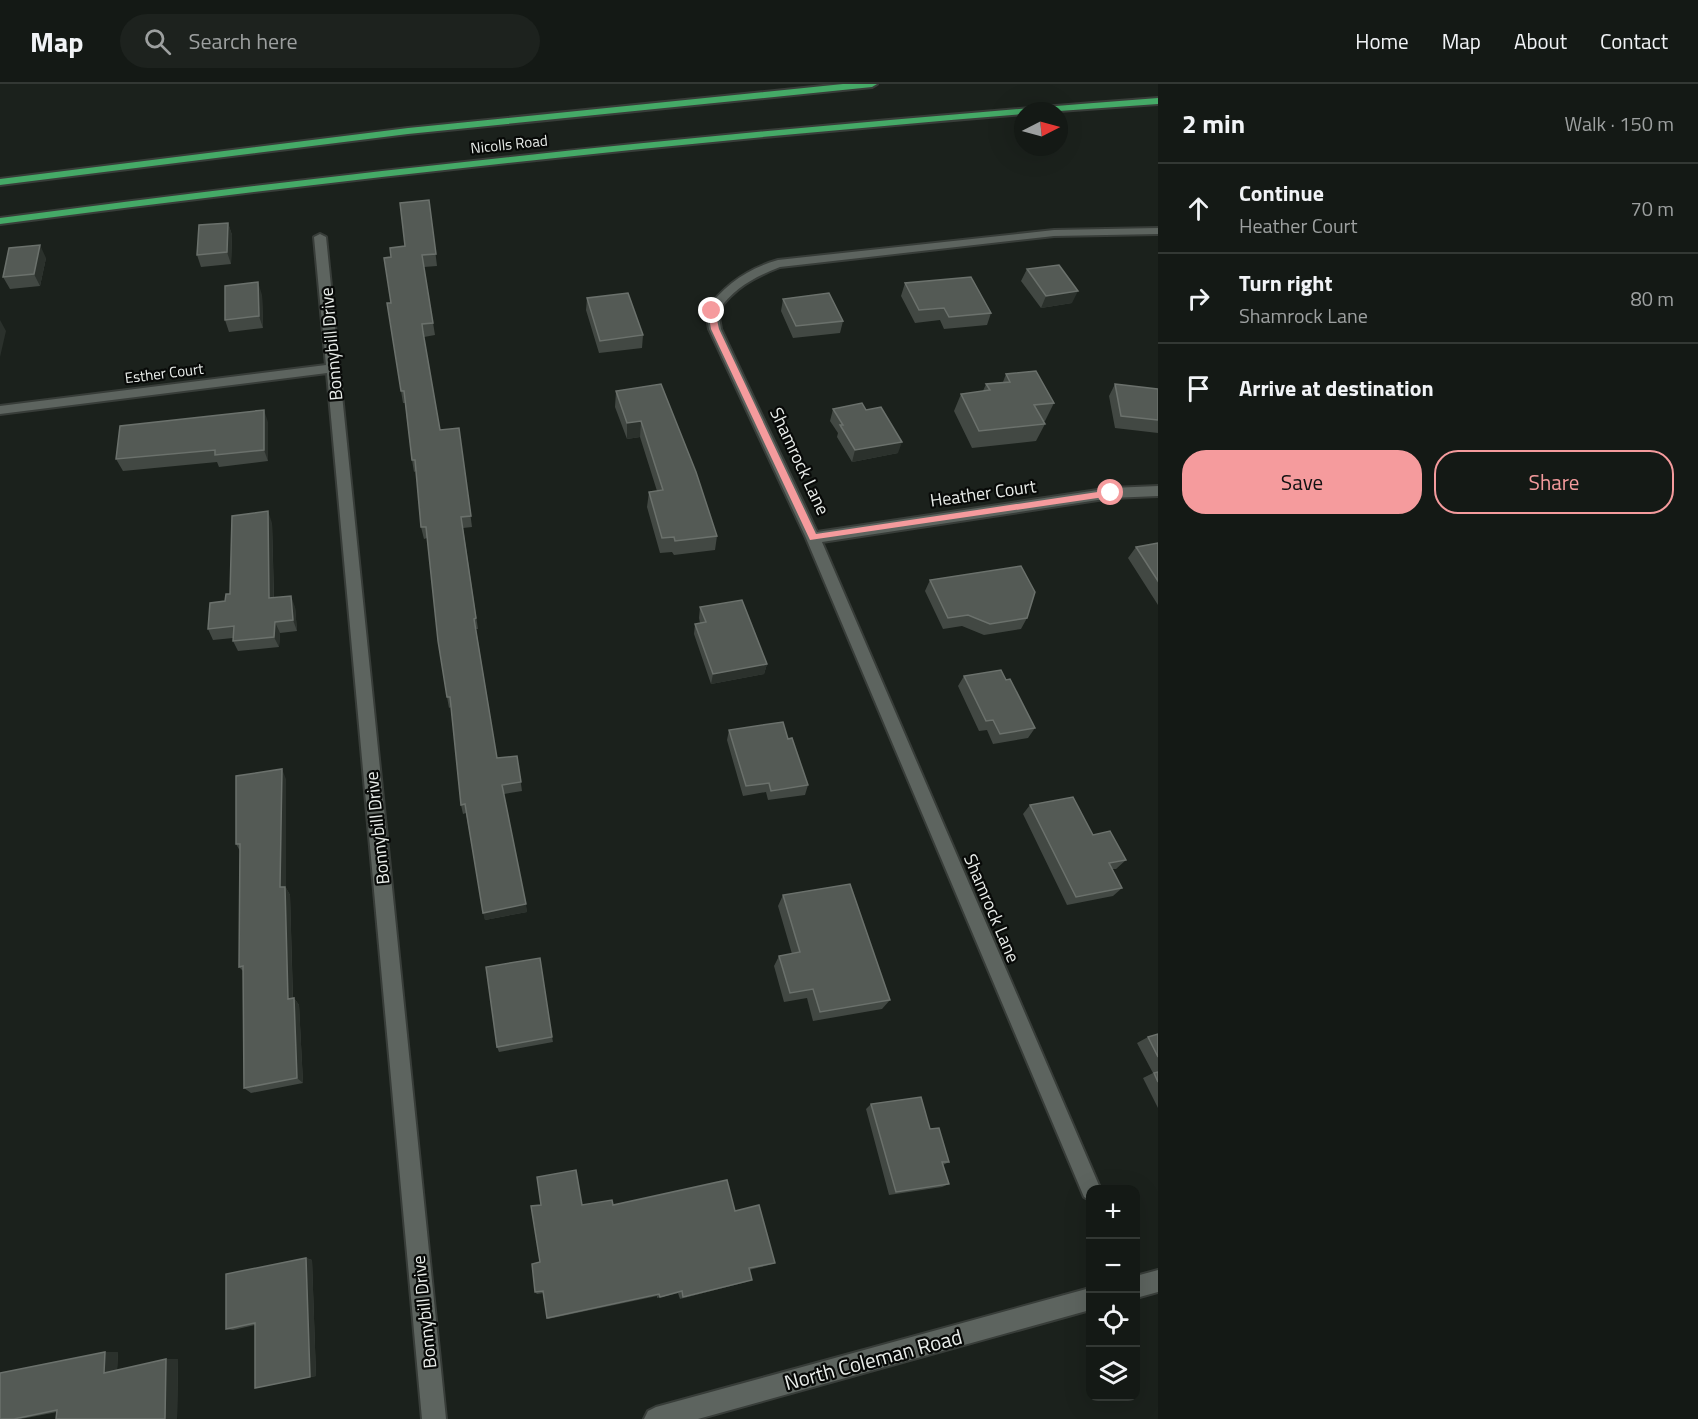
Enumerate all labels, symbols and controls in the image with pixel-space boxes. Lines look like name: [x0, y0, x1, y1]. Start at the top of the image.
search box: [120, 14, 540, 68]
text: Map: [30, 20, 84, 63]
text: Search here: [189, 24, 298, 58]
icon: search: [141, 25, 174, 58]
text: Home: [1355, 25, 1409, 57]
text: Map: [1442, 25, 1481, 57]
text: About: [1514, 25, 1567, 57]
text: Contact: [1600, 25, 1668, 57]
north arrow: [1014, 102, 1068, 156]
text: 2 min: [1182, 104, 1245, 143]
text: Walk · 150 m: [1565, 108, 1674, 139]
street label: Nicolls Road: [469, 129, 549, 159]
text: Continue: [1239, 176, 1324, 210]
icon: ahead: [1182, 192, 1215, 225]
text: 70 m: [1630, 193, 1674, 224]
text: Heather Court: [1239, 210, 1358, 241]
text: Turn right: [1239, 266, 1333, 300]
icon: right: [1182, 282, 1215, 315]
text: 80 m: [1630, 283, 1674, 314]
street label: Bonnybill Drive: [313, 286, 349, 402]
route end: [698, 297, 724, 323]
text: Shamrock Lane: [1239, 300, 1368, 331]
street label: Esther Court: [123, 357, 205, 389]
text: Arrive at destination: [1239, 371, 1434, 405]
icon: arrive: [1182, 372, 1215, 405]
street label: Shamrock Lane: [763, 403, 837, 519]
button: Save: [1182, 450, 1422, 514]
button: Share: [1434, 450, 1674, 514]
street label: Heather Court: [928, 472, 1038, 514]
route start: [1097, 479, 1123, 505]
street label: Bonnybill Drive: [358, 770, 396, 886]
street label: Shamrock Lane: [957, 849, 1027, 967]
map controls: [1086, 1185, 1140, 1401]
button: +: [1086, 1185, 1140, 1239]
button: −: [1086, 1239, 1140, 1293]
street label: Bonnybill Drive: [405, 1254, 443, 1370]
button: locate: [1086, 1293, 1140, 1347]
street label: North Coleman Road: [781, 1320, 965, 1398]
button: layers: [1086, 1347, 1140, 1401]

